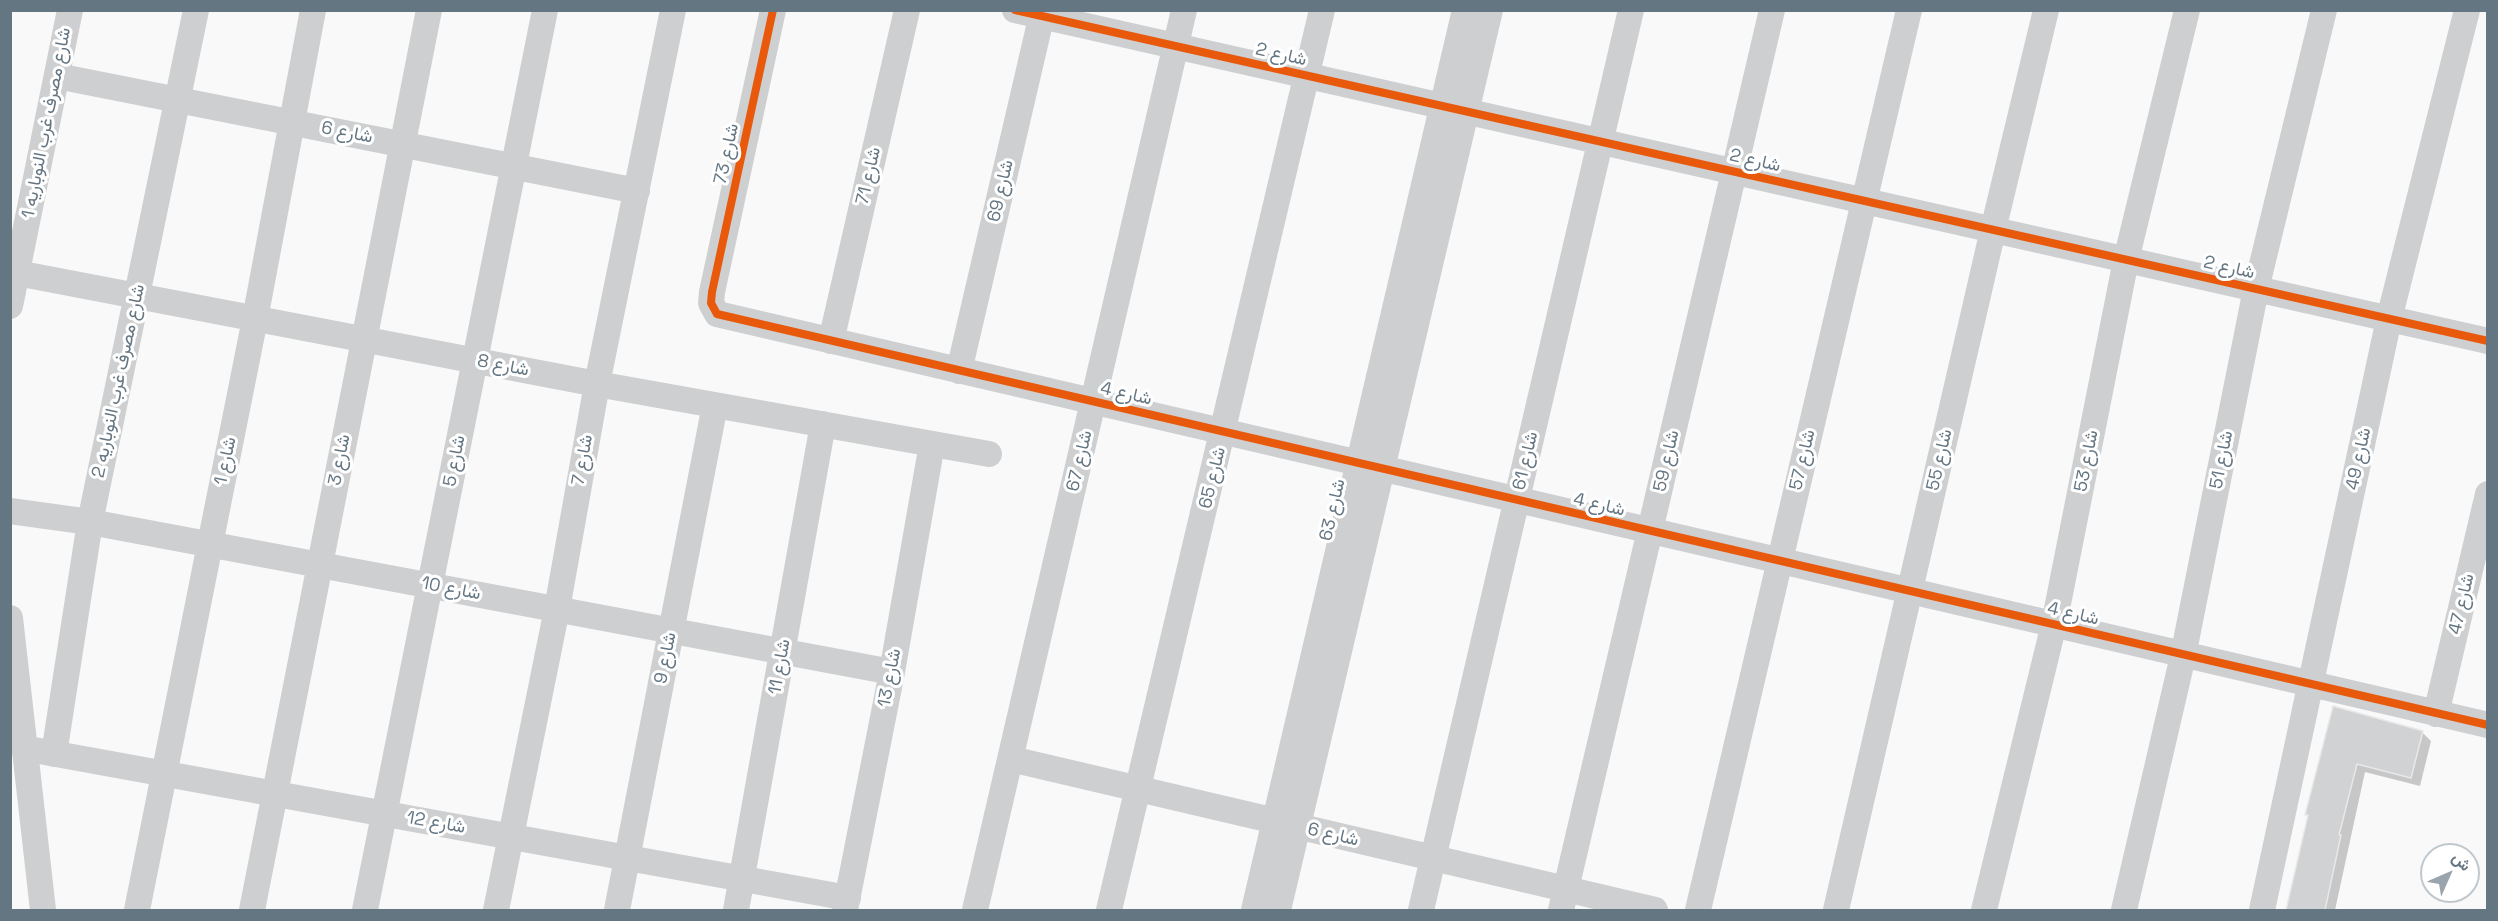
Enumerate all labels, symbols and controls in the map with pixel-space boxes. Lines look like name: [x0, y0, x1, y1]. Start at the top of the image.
street label: شارع مصرف غرب النوباريه 1: [18, 26, 76, 220]
street label: شارع 2: [1253, 39, 1309, 71]
street label: شارع 6: [319, 117, 375, 149]
street label: شارع 73: [710, 122, 744, 186]
street label: شارع 71: [852, 145, 886, 207]
street label: شارع 2: [1727, 145, 1783, 177]
street label: شارع 69: [983, 158, 1019, 224]
street label: شارع 2: [2201, 252, 2257, 284]
street label: شارع مصرف غرب النوباريه 2: [88, 282, 150, 480]
street label: شارع 8: [475, 350, 531, 382]
street label: شارع 4: [1098, 378, 1154, 410]
street label: شارع 49: [2342, 426, 2376, 492]
street label: شارع 55: [1922, 427, 1958, 493]
street label: شارع 67: [1063, 428, 1097, 494]
street label: شارع 59: [1649, 428, 1685, 494]
street label: شارع 57: [1786, 428, 1820, 492]
street label: شارع 53: [2070, 428, 2104, 494]
street label: شارع 51: [2206, 429, 2238, 491]
street label: شارع 61: [1509, 430, 1543, 492]
street label: شارع 3: [324, 433, 356, 487]
street label: شارع 7: [568, 433, 598, 487]
street label: شارع 5: [439, 434, 471, 488]
street label: شارع 1: [210, 435, 242, 487]
street label: شارع 65: [1195, 445, 1231, 511]
street label: شارع 63: [1315, 477, 1351, 543]
street label: شارع 4: [1571, 489, 1627, 521]
street label: شارع 47: [2445, 572, 2479, 636]
street label: شارع 10: [420, 573, 482, 605]
street label: شارع 4: [2045, 598, 2101, 630]
street label: شارع 9: [650, 630, 682, 686]
street label: شارع 11: [765, 638, 795, 696]
street label: شارع 13: [874, 647, 906, 709]
street label: شارع 12: [405, 807, 467, 839]
street label: شارع 6: [1305, 819, 1361, 851]
north arrow: [2420, 843, 2480, 903]
text: ش: [2447, 847, 2476, 876]

